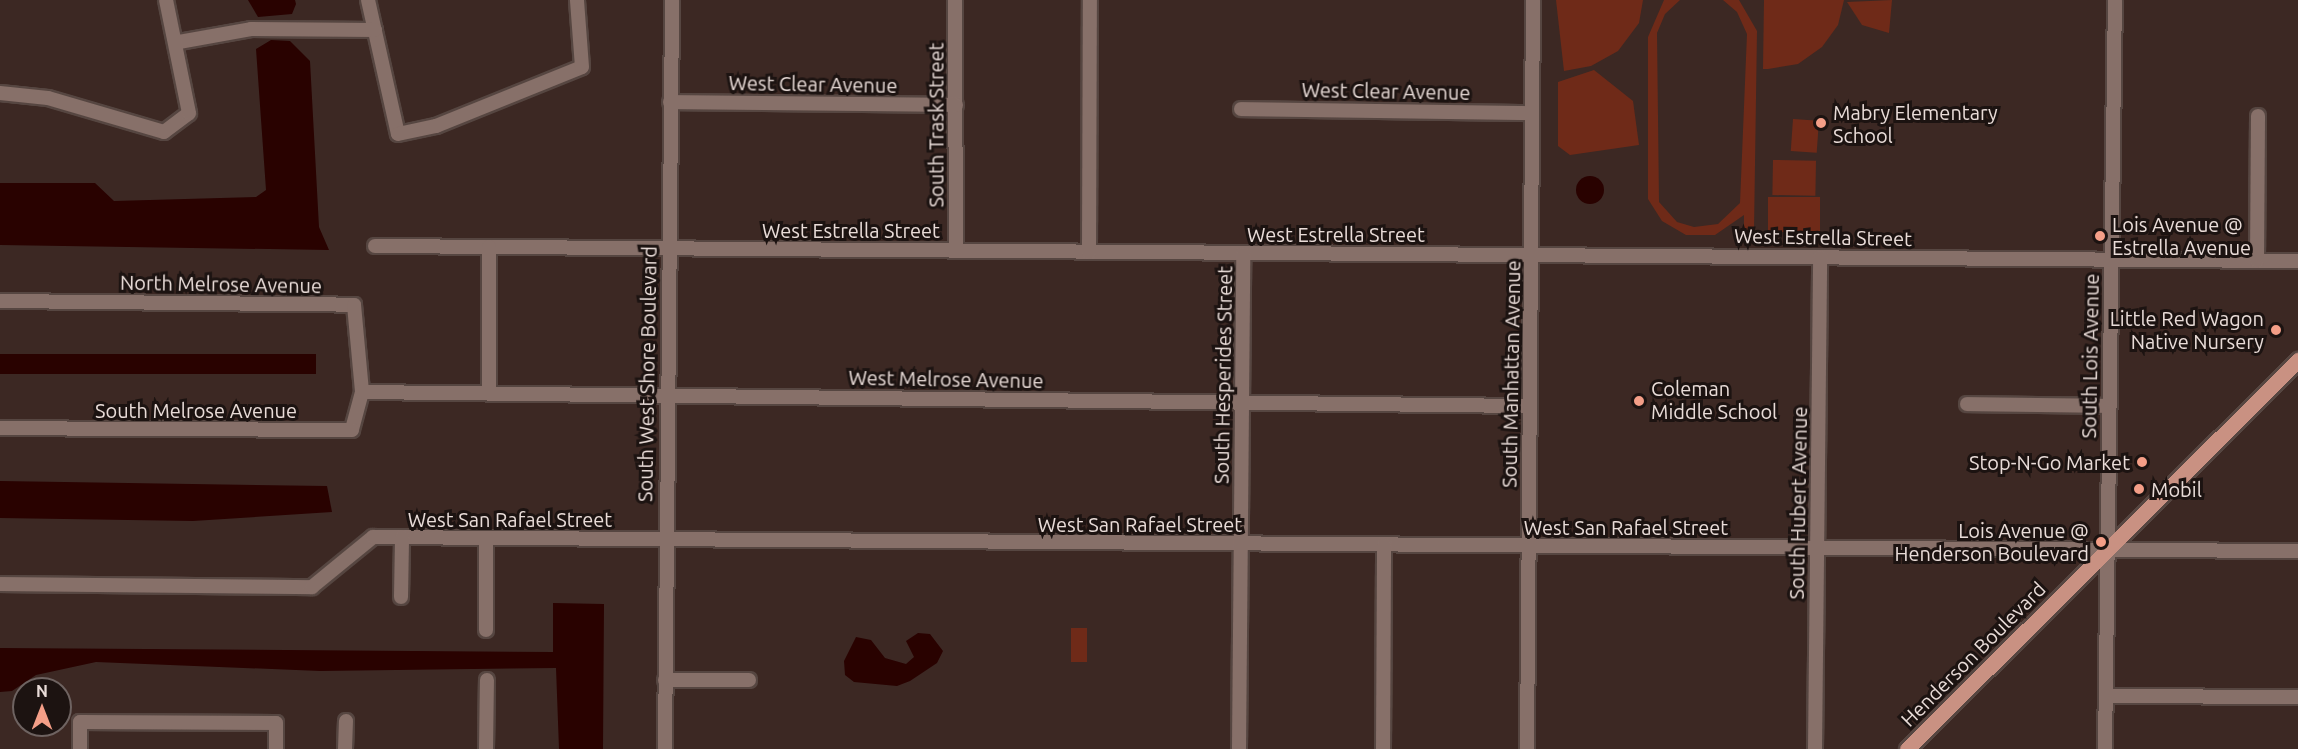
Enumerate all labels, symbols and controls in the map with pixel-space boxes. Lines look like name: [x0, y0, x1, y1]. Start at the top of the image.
street label: South Trask Street: [924, 43, 948, 207]
street label: West Clear Avenue: [728, 71, 898, 97]
street label: West Clear Avenue: [1301, 78, 1471, 104]
place label: Mabry Elementary School: [1833, 100, 1998, 147]
marker: Mabry Elementary School: [1814, 116, 1828, 130]
place label: Lois Avenue @ Estrella Avenue: [2112, 213, 2251, 260]
street label: West Estrella Street: [762, 218, 940, 242]
street label: West Estrella Street: [1247, 222, 1425, 246]
street label: West Estrella Street: [1734, 223, 1912, 251]
marker: Lois Avenue @ Estrella Avenue: [2093, 229, 2107, 243]
street label: South West Shore Boulevard: [633, 246, 661, 502]
street label: South Manhattan Avenue: [1497, 260, 1525, 488]
street label: South Hesperides Street: [1209, 266, 1237, 484]
street label: North Melrose Avenue: [120, 270, 322, 298]
street label: South Lois Avenue: [2077, 273, 2103, 439]
place label: Little Red Wagon Native Nursery: [2110, 306, 2264, 353]
marker: Little Red Wagon Native Nursery: [2269, 323, 2283, 337]
street label: West Melrose Avenue: [848, 365, 1044, 393]
place label: Coleman Middle School: [1651, 377, 1777, 424]
marker: Coleman Middle School: [1632, 394, 1646, 408]
street label: South Melrose Avenue: [95, 398, 297, 422]
street label: South Hubert Avenue: [1784, 406, 1812, 600]
place label: Stop-N-Go Market: [1969, 450, 2130, 474]
marker: Stop-N-Go Market: [2135, 455, 2149, 469]
place label: Mobil: [2151, 477, 2202, 501]
marker: Mobil: [2132, 482, 2146, 496]
street label: West San Rafael Street: [408, 507, 612, 531]
street label: West San Rafael Street: [1038, 512, 1242, 536]
street label: West San Rafael Street: [1524, 515, 1728, 539]
place label: Lois Avenue @ Henderson Boulevard: [1895, 518, 2089, 565]
marker: Lois Avenue @ Henderson Boulevard: [2094, 535, 2108, 549]
street label: Henderson Boulevard: [1896, 577, 2050, 731]
north arrow: [12, 677, 72, 737]
text: N: [36, 682, 48, 700]

